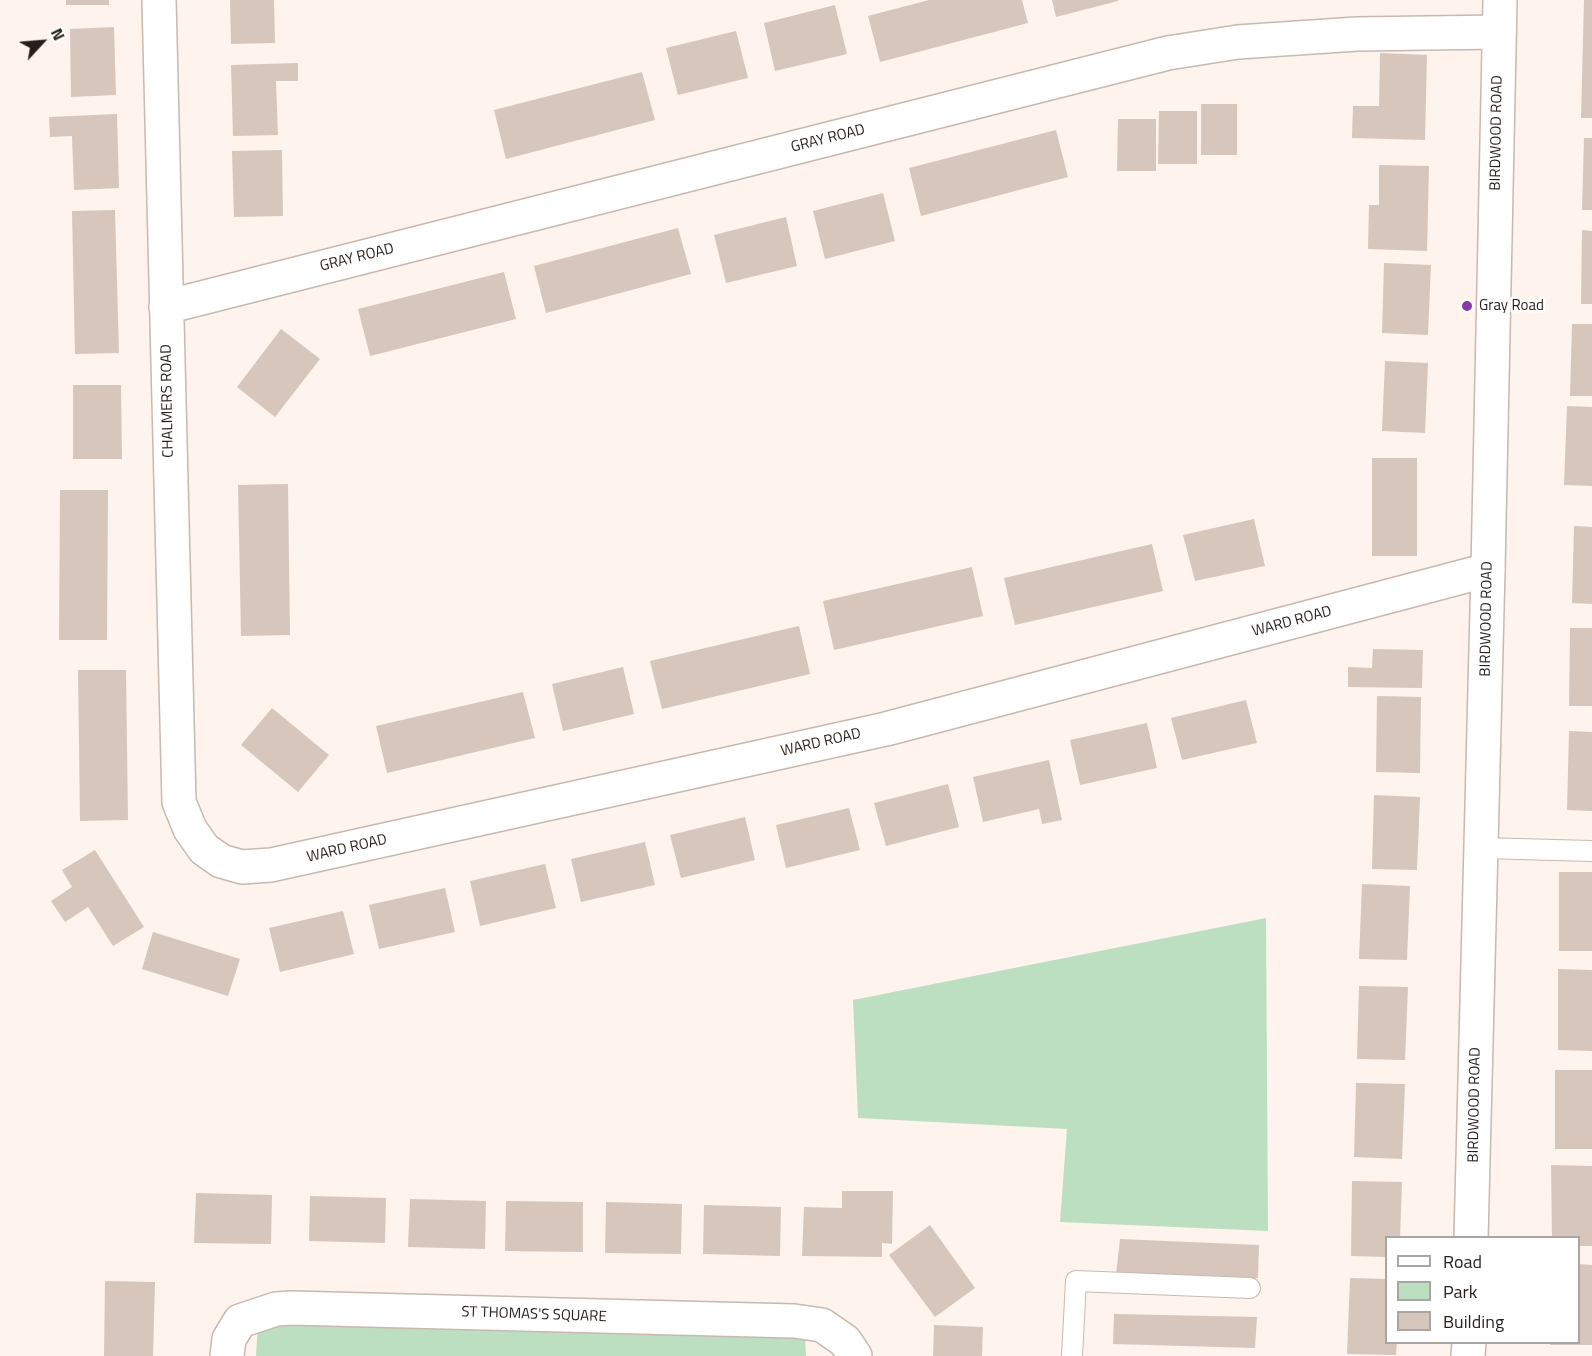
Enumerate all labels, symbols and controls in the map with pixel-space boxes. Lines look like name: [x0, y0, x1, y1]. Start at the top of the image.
north arrow: [12, 12, 72, 72]
text: N: [45, 24, 71, 44]
street label: BIRDWOOD ROAD: [1487, 75, 1507, 191]
street label: GRAY ROAD: [789, 121, 867, 157]
street label: GRAY ROAD: [318, 240, 396, 276]
place label: Gray Road: [1479, 297, 1544, 315]
marker: Gray Road: [1460, 299, 1474, 313]
street label: CHALMERS ROAD: [158, 344, 178, 458]
street label: BIRDWOOD ROAD: [1477, 561, 1497, 677]
street label: WARD ROAD: [1250, 603, 1334, 641]
street label: WARD ROAD: [779, 725, 863, 761]
street label: WARD ROAD: [305, 831, 389, 867]
street label: BIRDWOOD ROAD: [1465, 1047, 1485, 1163]
legend: [1385, 1236, 1580, 1344]
text: Road: [1443, 1248, 1482, 1275]
text: Park: [1443, 1278, 1477, 1305]
street label: ST THOMAS'S SQUARE: [461, 1303, 607, 1327]
text: Building: [1443, 1308, 1504, 1335]

